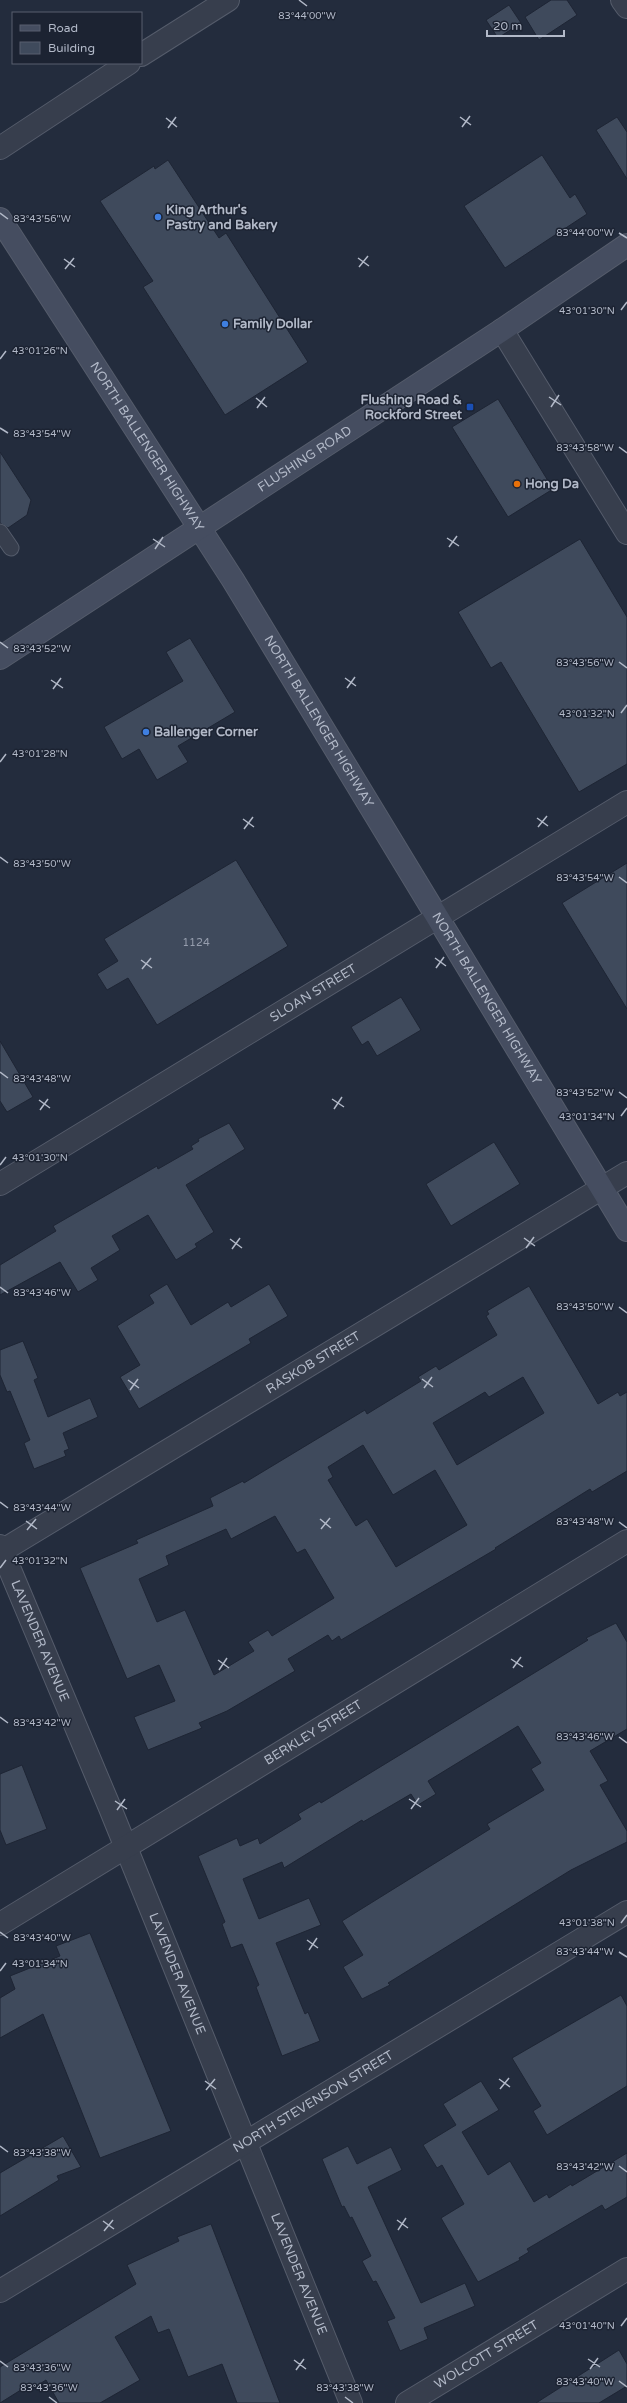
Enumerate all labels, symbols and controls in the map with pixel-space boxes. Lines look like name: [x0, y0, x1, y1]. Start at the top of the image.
text: 83°44'00"W: [278, 10, 336, 22]
legend: [12, 12, 142, 64]
scale bar: [487, 12, 564, 38]
text: 20 m: [493, 19, 522, 33]
text: Road: [48, 21, 78, 35]
text: Building: [48, 41, 95, 55]
place label: King Arthur's Pastry and Bakery: [166, 202, 278, 233]
marker: King Arthur's Pastry and Bakery: [153, 212, 163, 222]
text: 83°43'56"W: [13, 213, 71, 225]
text: 83°44'00"W: [556, 227, 614, 239]
text: 43°01'30"N: [559, 305, 615, 317]
place label: Family Dollar: [233, 316, 313, 332]
marker: Family Dollar: [220, 319, 230, 329]
text: 43°01'26"N: [12, 345, 68, 357]
street label: NORTH BALLENGER HIGHWAY: [86, 359, 207, 534]
place label: Flushing Road & Rockford Street: [361, 392, 462, 423]
marker: Flushing Road & Rockford Street: [465, 402, 475, 412]
street label: FLUSHING ROAD: [255, 422, 355, 496]
text: 83°43'54"W: [13, 428, 71, 440]
text: 83°43'58"W: [556, 442, 614, 454]
place label: Hong Da: [525, 476, 579, 492]
marker: Hong Da: [512, 479, 522, 489]
street label: NORTH BALLENGER HIGHWAY: [260, 632, 377, 810]
text: 83°43'52"W: [13, 643, 71, 655]
text: 83°43'56"W: [556, 657, 614, 669]
text: 43°01'32"N: [559, 708, 615, 720]
place label: Ballenger Corner: [154, 724, 259, 740]
marker: Ballenger Corner: [141, 727, 151, 737]
text: 43°01'28"N: [12, 748, 68, 760]
text: 83°43'50"W: [13, 858, 71, 870]
text: 83°43'54"W: [556, 872, 614, 884]
street label: NORTH BALLENGER HIGHWAY: [428, 910, 545, 1087]
house number: 1124: [182, 936, 210, 949]
street label: SLOAN STREET: [267, 961, 360, 1026]
text: 83°43'48"W: [13, 1073, 71, 1085]
text: 83°43'52"W: [556, 1087, 614, 1099]
text: 43°01'34"N: [559, 1111, 615, 1123]
text: 43°01'30"N: [12, 1152, 68, 1164]
text: 83°43'46"W: [13, 1287, 71, 1299]
text: 83°43'50"W: [556, 1301, 614, 1313]
street label: RASKOB STREET: [263, 1328, 363, 1397]
text: 83°43'44"W: [13, 1502, 71, 1514]
text: 83°43'48"W: [556, 1516, 614, 1528]
text: 43°01'32"N: [12, 1555, 68, 1567]
street label: LAVENDER AVENUE: [7, 1578, 72, 1704]
street label: BERKLEY STREET: [261, 1697, 365, 1769]
text: 83°43'42"W: [13, 1717, 71, 1729]
text: 83°43'46"W: [556, 1731, 614, 1743]
street label: LAVENDER AVENUE: [145, 1911, 209, 2037]
text: 43°01'38"N: [559, 1917, 615, 1929]
text: 83°43'40"W: [13, 1932, 71, 1944]
text: 83°43'44"W: [556, 1946, 614, 1958]
text: 43°01'34"N: [12, 1958, 68, 1970]
street label: NORTH STEVENSON STREET: [230, 2047, 396, 2156]
text: 83°43'38"W: [13, 2147, 71, 2159]
text: 83°43'42"W: [556, 2161, 614, 2173]
street label: LAVENDER AVENUE: [267, 2211, 331, 2337]
street label: WOLCOTT STREET: [432, 2317, 541, 2392]
text: 43°01'40"N: [559, 2320, 615, 2332]
text: 83°43'36"W: [13, 2362, 71, 2374]
text: 83°43'40"W: [556, 2376, 614, 2388]
text: 83°43'36"W: [20, 2382, 78, 2394]
text: 83°43'38"W: [316, 2382, 374, 2394]

